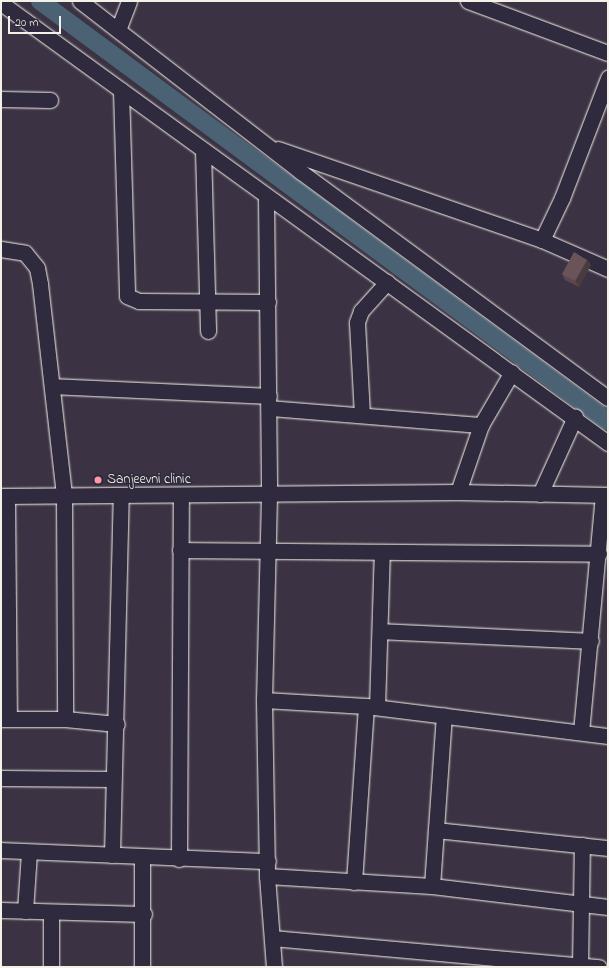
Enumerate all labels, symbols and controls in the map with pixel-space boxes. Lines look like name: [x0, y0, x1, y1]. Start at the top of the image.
scale bar: [10, 8, 63, 34]
text: 20 m: [15, 14, 38, 32]
place label: Sanjeevni clinic: [107, 472, 191, 488]
marker: Sanjeevni clinic: [92, 474, 104, 486]

